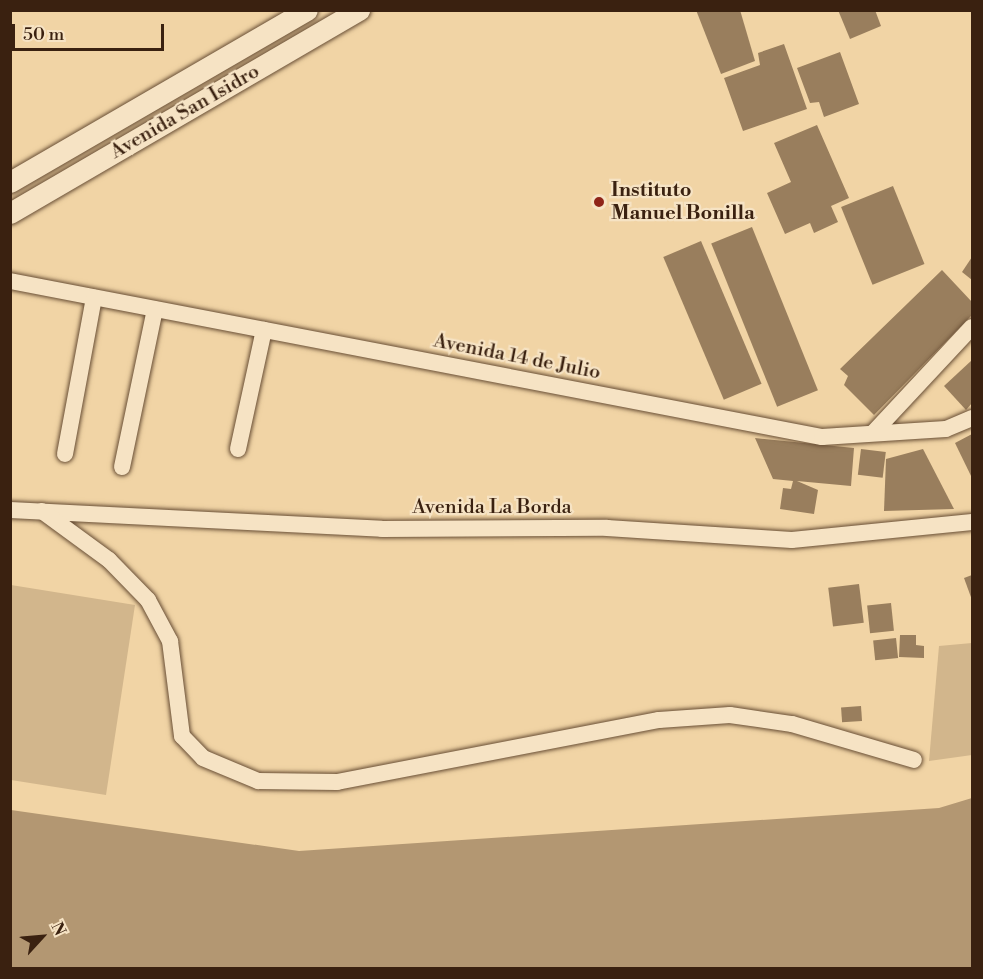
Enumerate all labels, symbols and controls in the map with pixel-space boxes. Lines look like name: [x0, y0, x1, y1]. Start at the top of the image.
scale bar: [15, 12, 166, 50]
text: 50 m: [23, 23, 64, 46]
street label: Avenida San Isidro: [106, 60, 264, 164]
place label: Instituto Manuel Bonilla: [611, 178, 755, 225]
marker: Instituto Manuel Bonilla: [592, 195, 606, 209]
street label: Avenida 14 de Julio: [431, 329, 603, 385]
street label: Avenida La Borda: [412, 495, 572, 519]
north arrow: [12, 907, 72, 967]
text: N: [46, 919, 70, 939]

